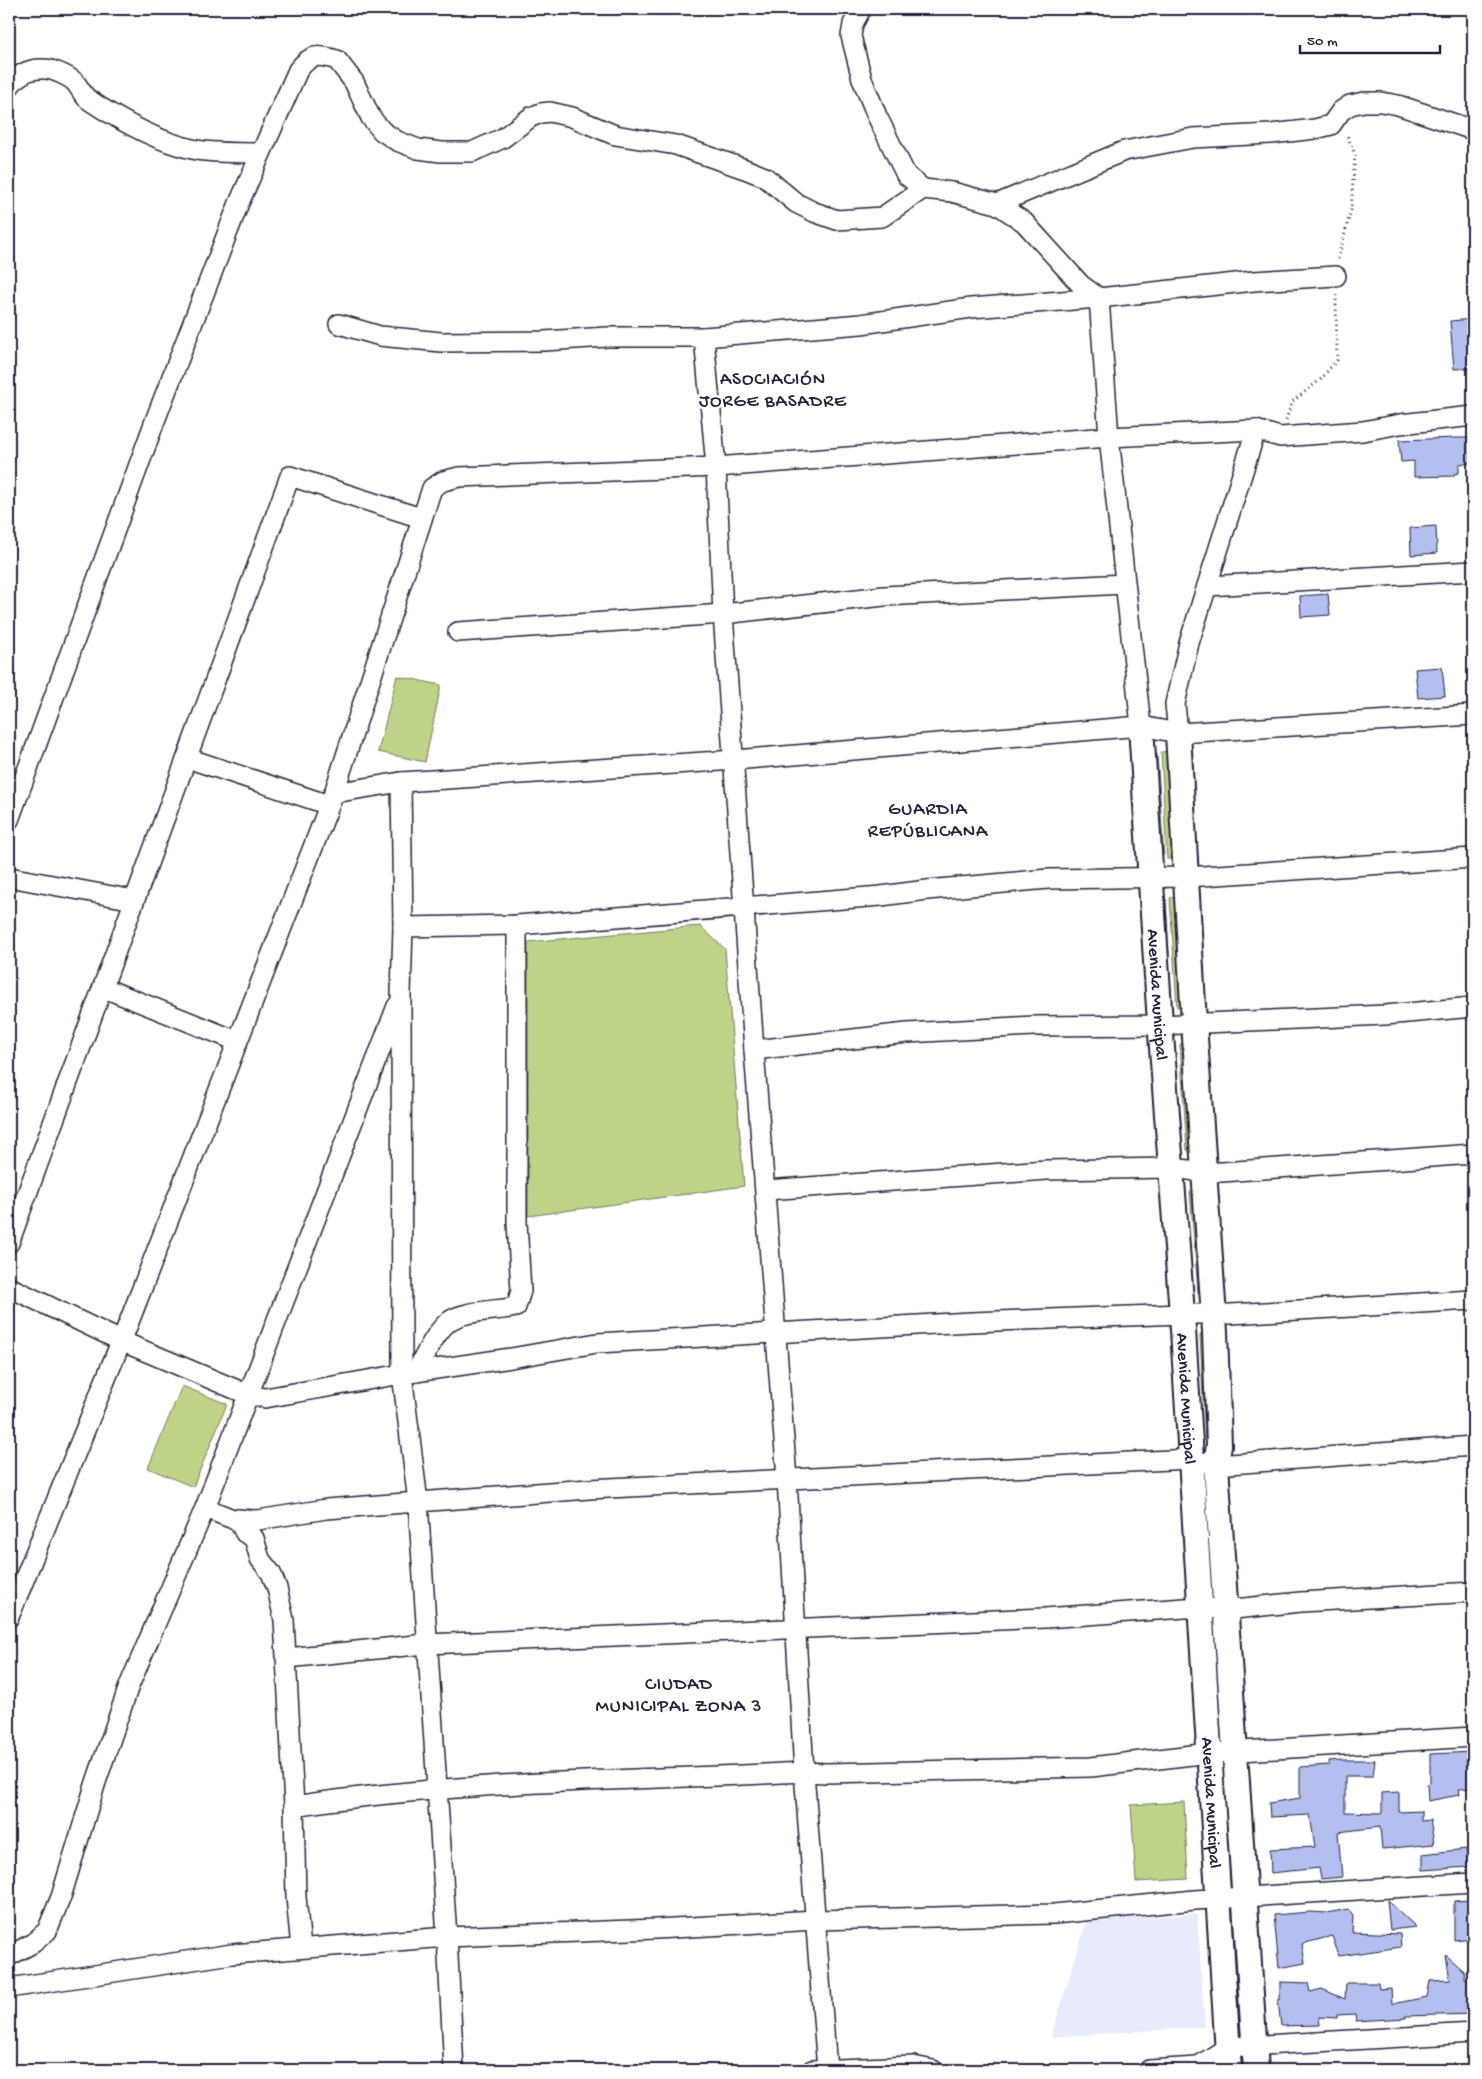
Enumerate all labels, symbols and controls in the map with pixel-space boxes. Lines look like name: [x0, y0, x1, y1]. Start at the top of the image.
scale bar: [1300, 22, 1440, 54]
text: 50 m: [1307, 33, 1338, 51]
district label: ASOCIACIÓN JORGE BASADRE: [699, 369, 847, 414]
district label: GUARDIA REPÚBLICANA: [868, 799, 989, 844]
street label: Avenida Municipal: [1141, 928, 1171, 1061]
street label: Avenida Municipal: [1170, 1332, 1199, 1465]
district label: CIUDAD MUNICIPAL ZONA 3: [596, 1674, 762, 1719]
street label: Avenida Municipal: [1195, 1737, 1224, 1869]

